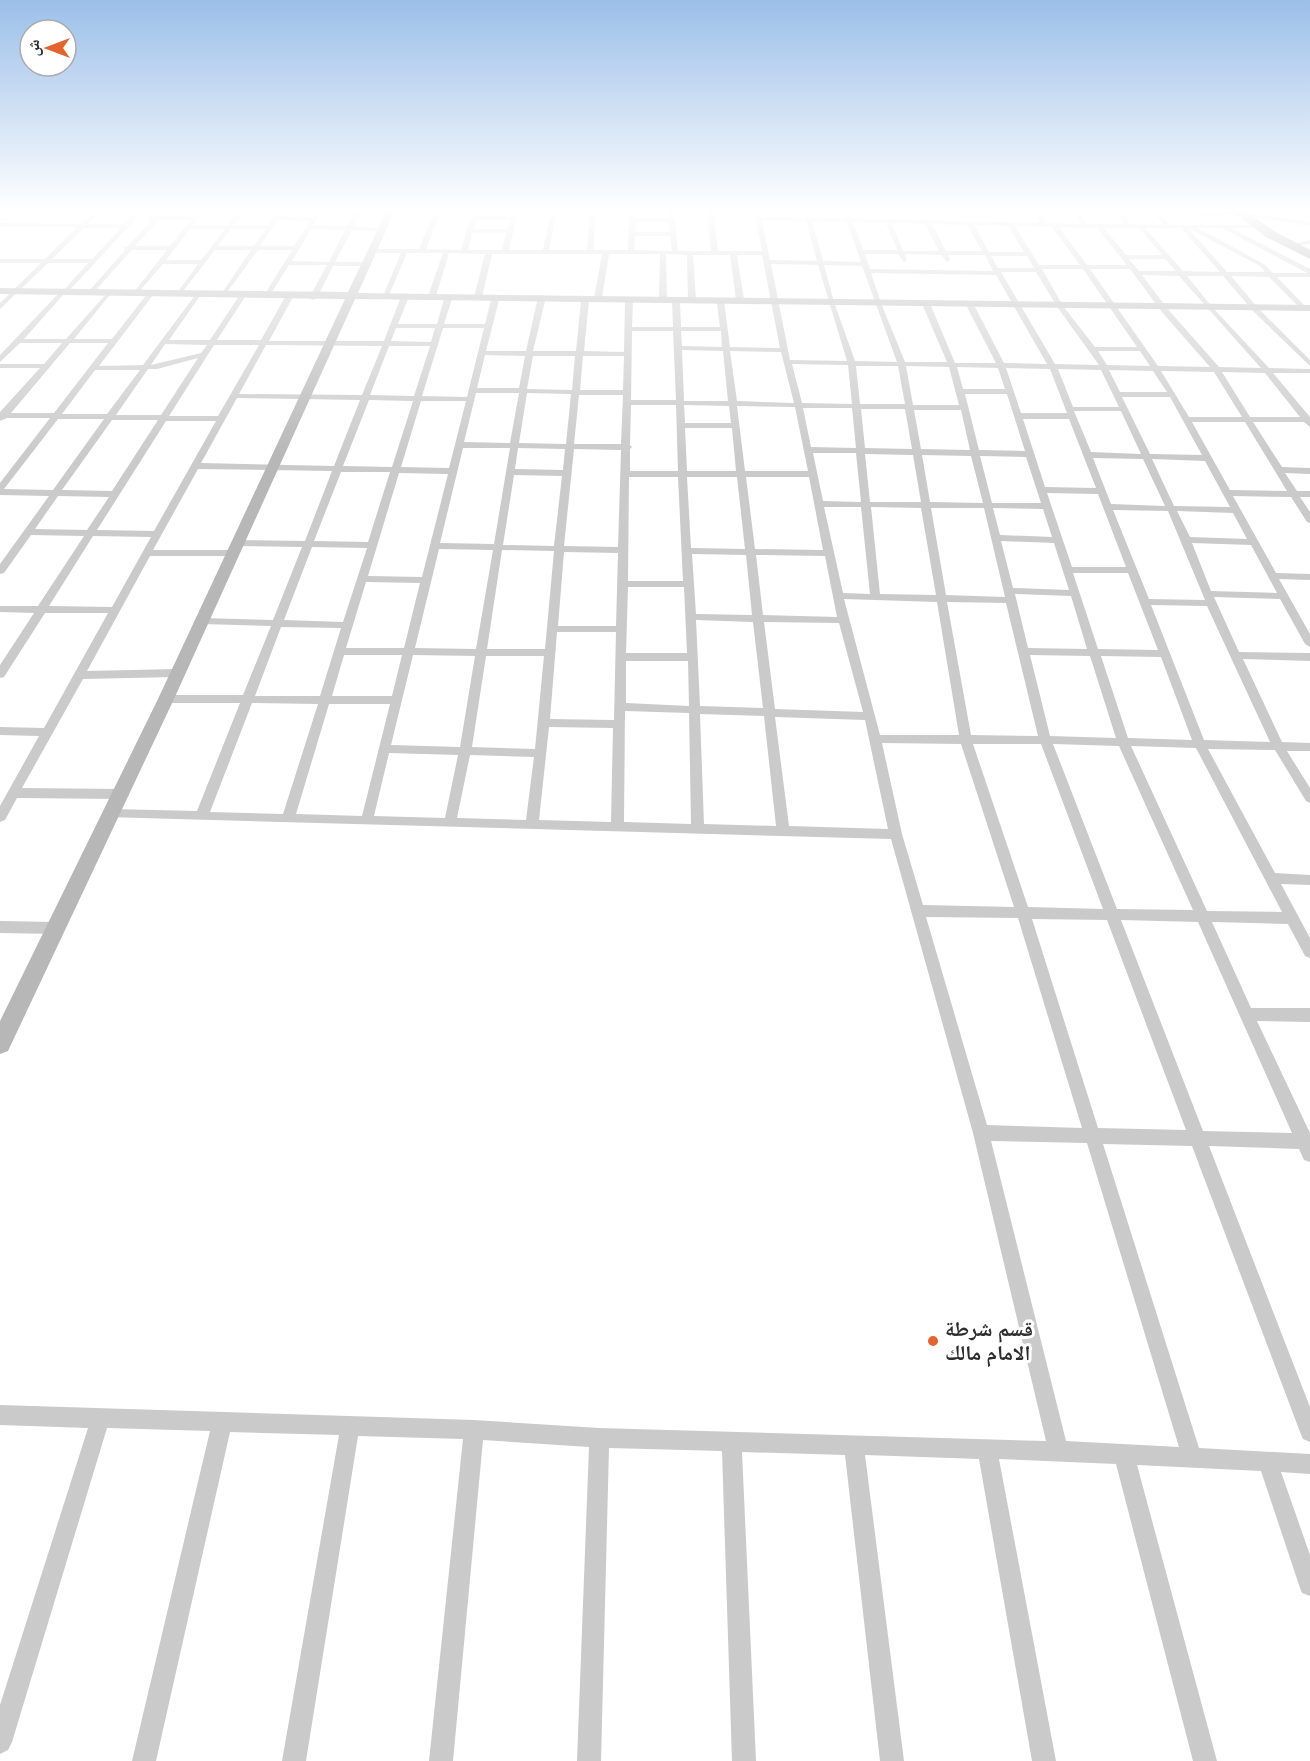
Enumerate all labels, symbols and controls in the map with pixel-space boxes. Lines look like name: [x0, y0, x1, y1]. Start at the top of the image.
north arrow: [18, 18, 78, 78]
text: ش: [24, 39, 43, 56]
place label: قسم شرطة الامام مالك: [945, 1317, 1033, 1367]
marker: قسم شرطة الامام مالك: [926, 1334, 940, 1348]

